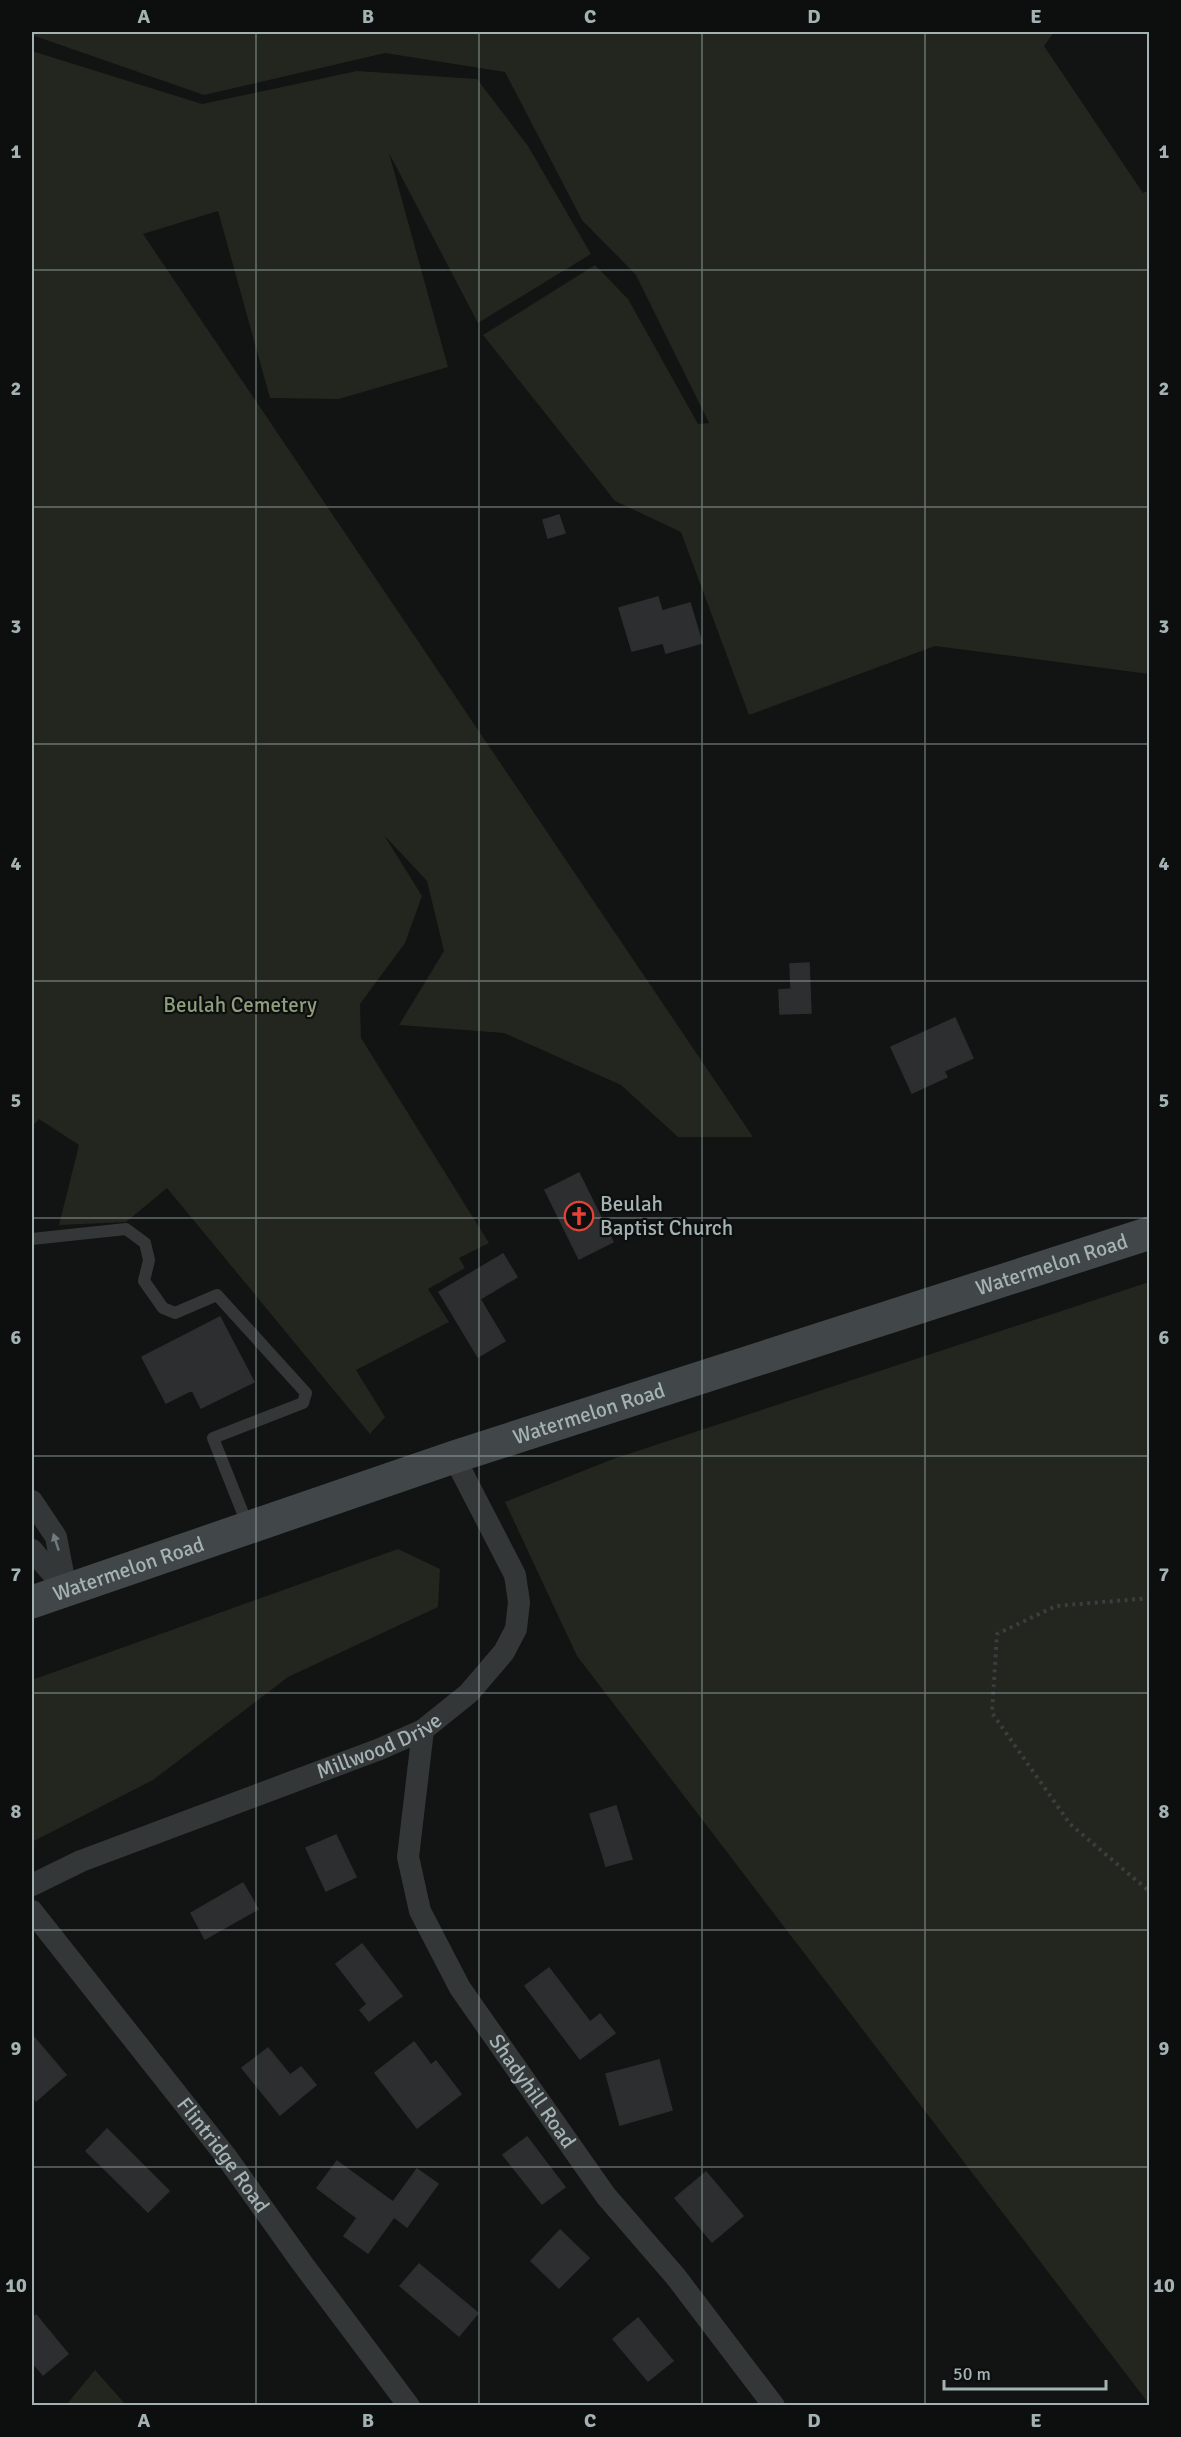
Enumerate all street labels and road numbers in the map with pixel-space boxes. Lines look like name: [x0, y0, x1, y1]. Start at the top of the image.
street label: Watermelon Road: [972, 1228, 1131, 1301]
street label: Watermelon Road: [510, 1377, 668, 1450]
street label: Watermelon Road: [49, 1531, 207, 1607]
street label: Millwood Drive: [313, 1707, 447, 1785]
street label: Shadyhill Road: [483, 2029, 581, 2153]
street label: Flintridge Road: [171, 2092, 275, 2218]

